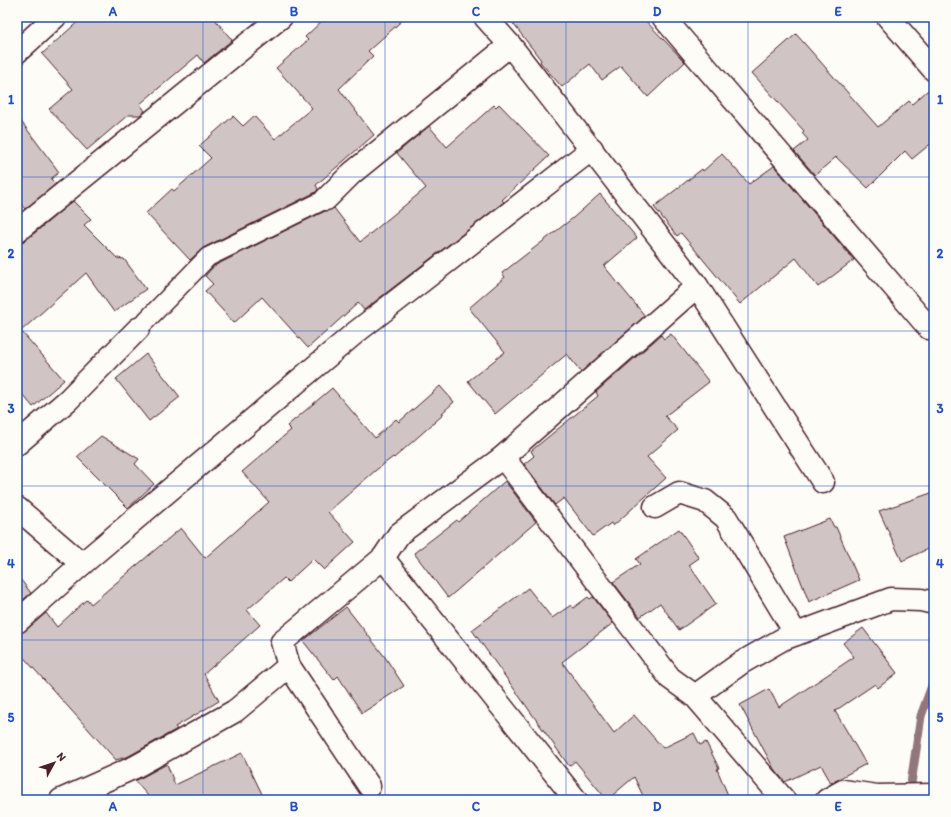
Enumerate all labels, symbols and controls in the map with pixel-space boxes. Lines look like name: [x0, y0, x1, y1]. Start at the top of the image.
text: A: [108, 4, 118, 19]
text: B: [290, 4, 299, 19]
text: C: [472, 4, 481, 19]
text: D: [653, 4, 662, 19]
text: E: [834, 4, 842, 19]
text: 1: [8, 92, 14, 107]
text: 1: [937, 92, 943, 107]
text: 2: [8, 246, 15, 261]
text: 2: [937, 246, 944, 261]
text: 3: [7, 401, 15, 416]
text: 3: [936, 401, 944, 416]
text: 4: [7, 556, 15, 571]
text: 4: [936, 556, 944, 571]
text: 5: [8, 710, 15, 725]
text: 5: [937, 710, 944, 725]
north arrow: [34, 743, 74, 783]
text: N: [54, 750, 69, 764]
text: A: [108, 799, 118, 814]
text: B: [290, 799, 299, 814]
text: C: [472, 799, 481, 814]
text: D: [653, 799, 662, 814]
text: E: [834, 799, 842, 814]

